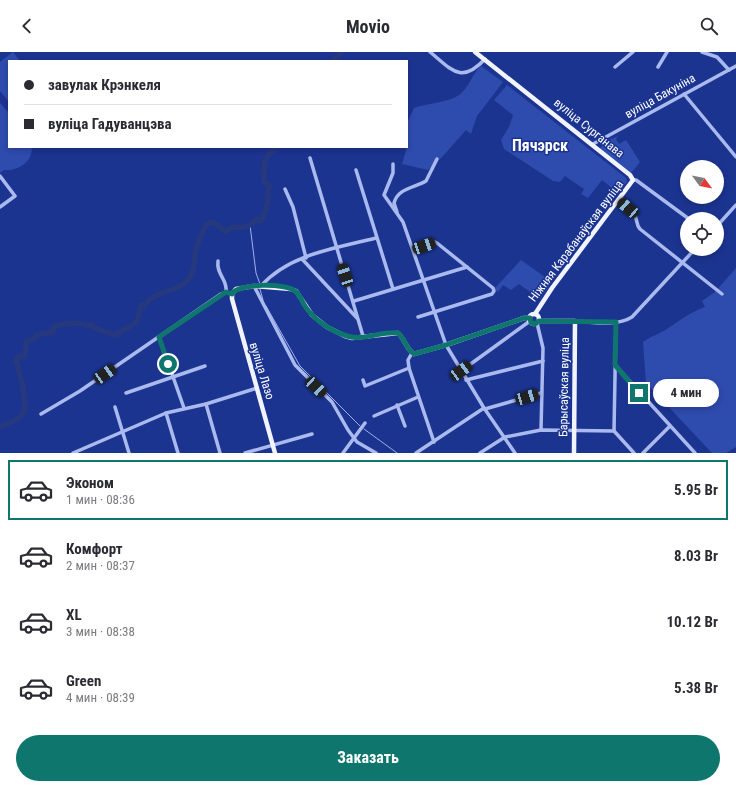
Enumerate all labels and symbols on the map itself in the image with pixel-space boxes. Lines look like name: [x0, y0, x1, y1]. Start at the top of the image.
street label: вуліца Бакуніна: [622, 71, 698, 121]
street label: вуліца Сурганава: [551, 96, 627, 161]
district label: Пячэрск: [512, 136, 568, 155]
north arrow: [680, 160, 724, 204]
street label: Ніжняя Карабанаўская вуліца: [526, 177, 626, 304]
car: [615, 196, 641, 220]
car: [411, 236, 437, 256]
car: [336, 262, 354, 288]
street label: Барысаўская вуліца: [556, 337, 572, 437]
street label: вуліца Лазо: [247, 341, 277, 401]
route start: [159, 355, 177, 373]
car: [448, 359, 474, 383]
car: [92, 362, 118, 386]
car: [303, 374, 329, 400]
callout: 4 мин: [653, 379, 719, 407]
route end: [630, 384, 648, 402]
car: [514, 388, 540, 406]

